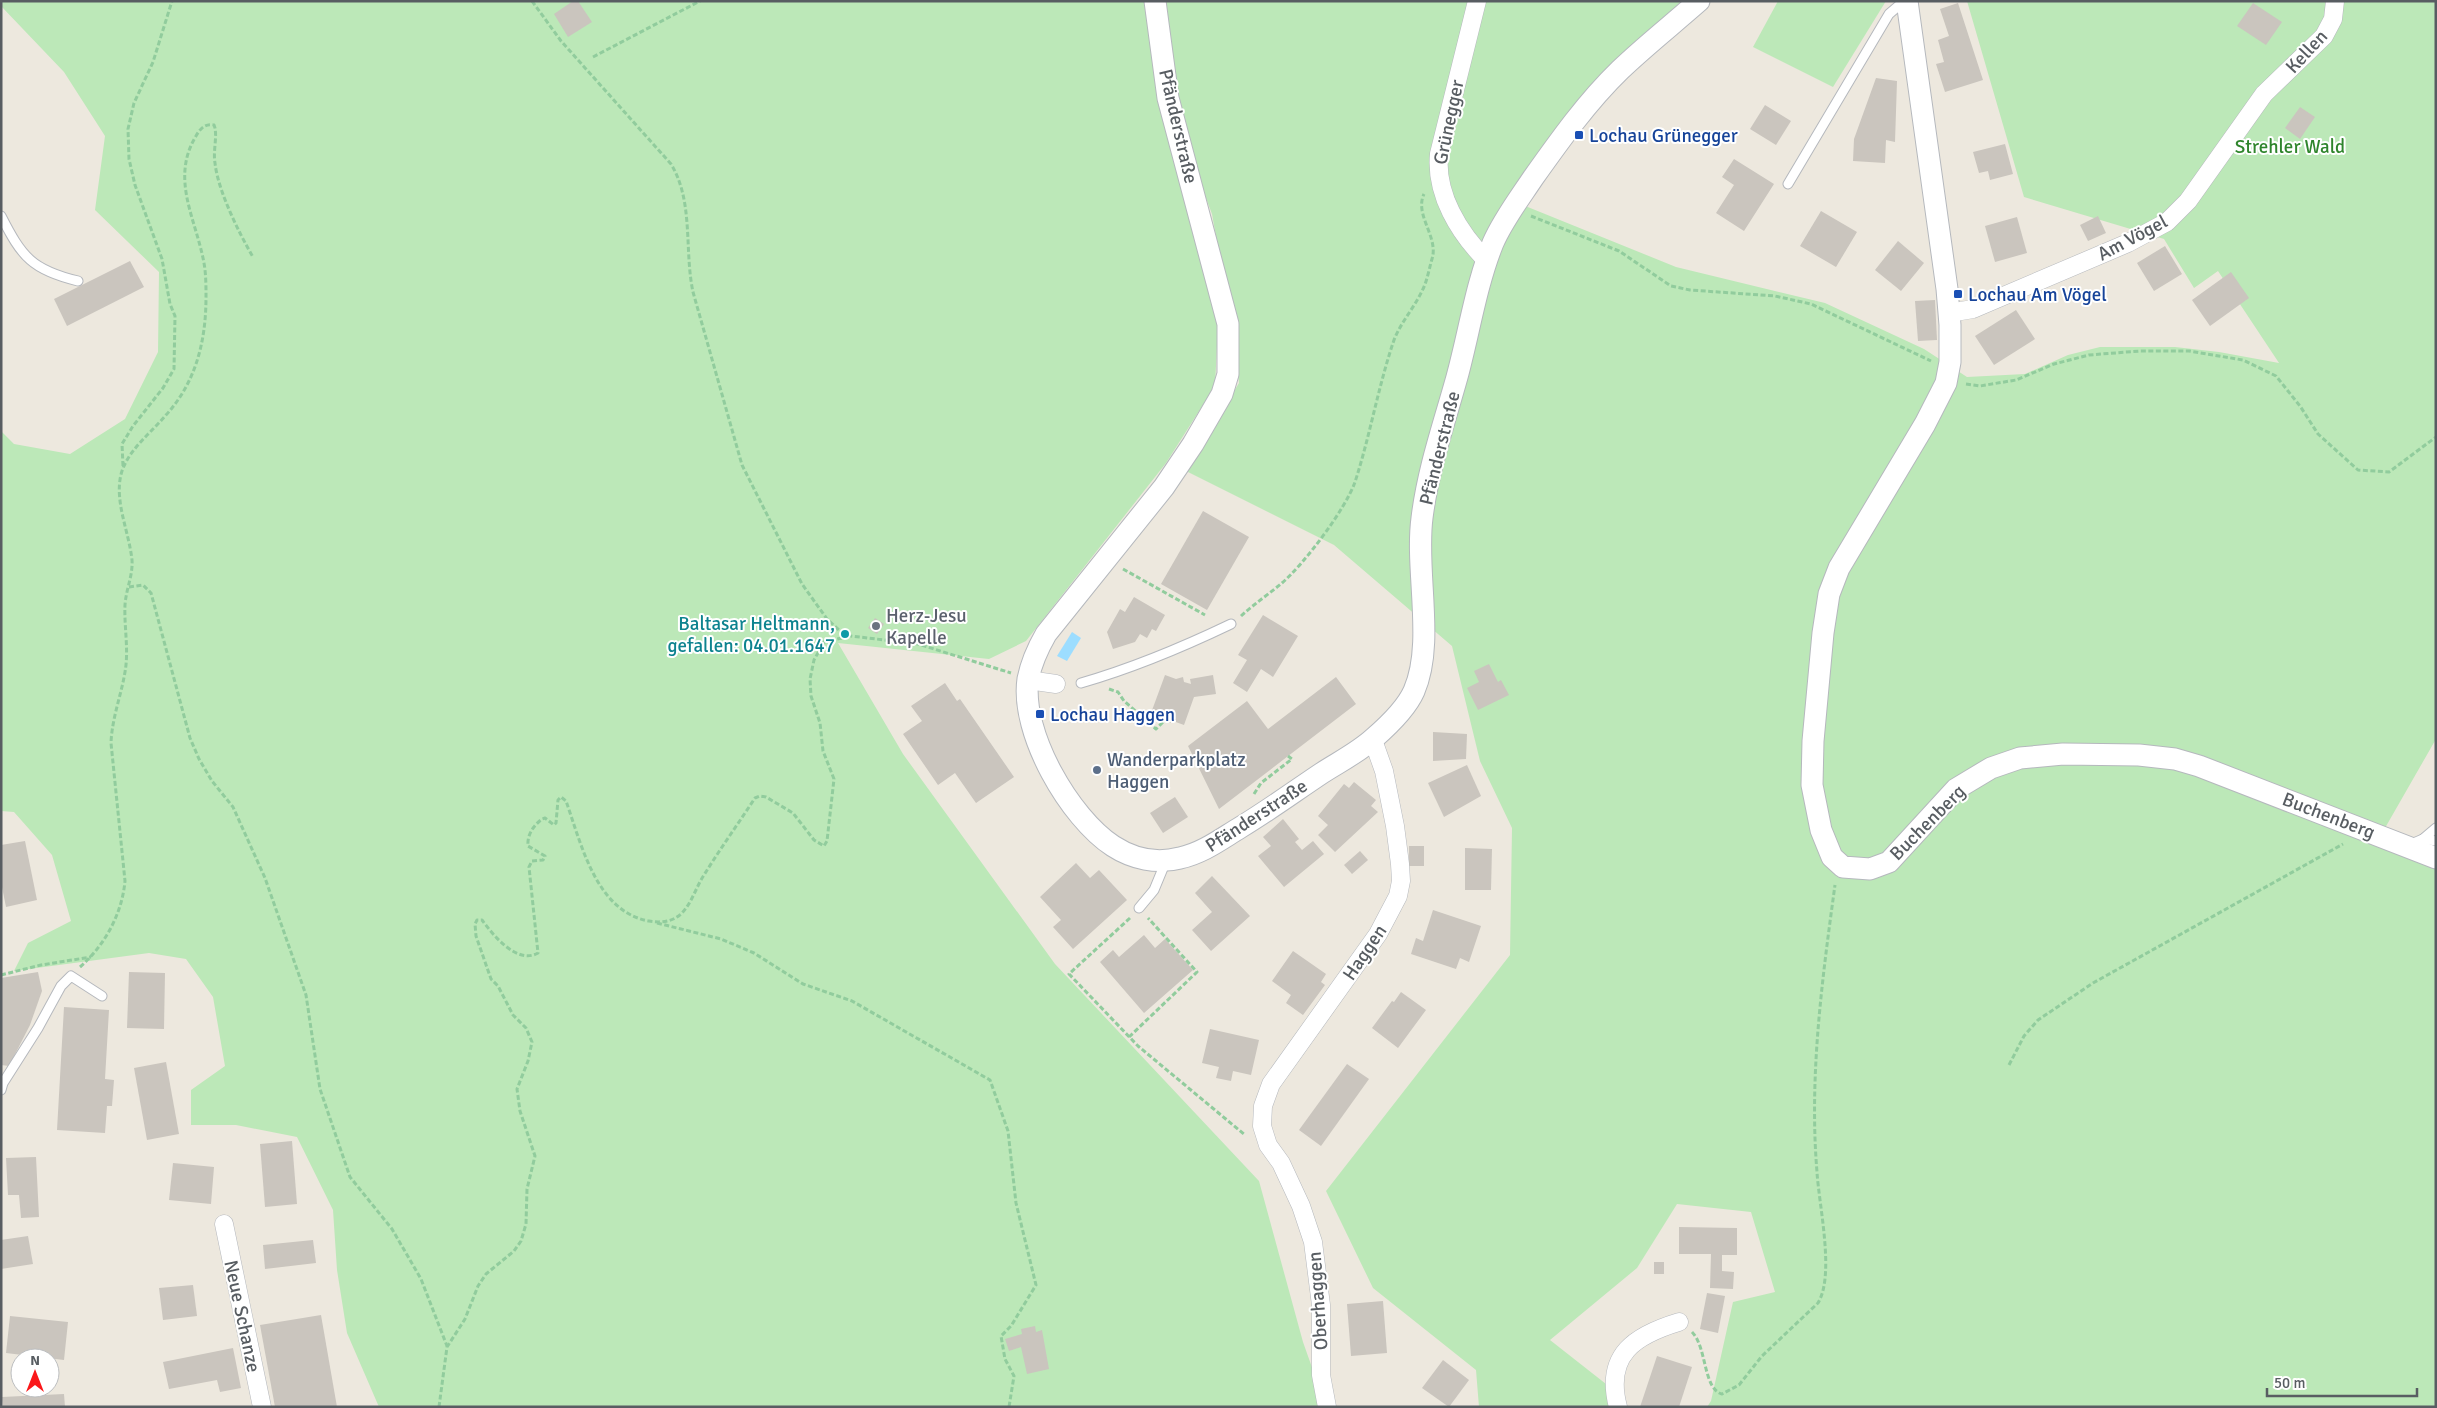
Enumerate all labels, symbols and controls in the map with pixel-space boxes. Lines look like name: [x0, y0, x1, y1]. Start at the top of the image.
street label: Kellen: [2281, 25, 2333, 79]
street label: Pfänderstraße: [1153, 67, 1203, 186]
street label: Grünegger: [1428, 78, 1470, 167]
place label: Lochau Grünegger: [1589, 124, 1738, 148]
marker: Lochau Grünegger: [1573, 129, 1585, 141]
park label: Strehler Wald: [2235, 135, 2345, 159]
street label: Am Vögel: [2093, 209, 2172, 266]
place label: Lochau Am Vögel: [1968, 283, 2107, 307]
marker: Lochau Am Vögel: [1952, 288, 1964, 300]
street label: Pfänderstraße: [1414, 389, 1466, 508]
place label: Herz-Jesu Kapelle: [886, 604, 967, 650]
place label: Baltasar Heltmann, gefallen: 04.01.1647: [667, 612, 835, 658]
marker: Herz-Jesu Kapelle: [870, 620, 882, 632]
marker: Baltasar Heltmann, gefallen: 04.01.1647: [839, 628, 851, 640]
place label: Lochau Haggen: [1050, 703, 1175, 727]
marker: Lochau Haggen: [1034, 708, 1046, 720]
place label: Wanderparkplatz Haggen: [1107, 748, 1246, 794]
marker: Wanderparkplatz Haggen: [1091, 764, 1103, 776]
street label: Pfänderstraße: [1201, 774, 1312, 858]
street label: Buchenberg: [1885, 780, 1971, 866]
street label: Buchenberg: [2279, 787, 2378, 845]
street label: Haggen: [1337, 920, 1392, 985]
street label: Oberhaggen: [1303, 1251, 1333, 1351]
street label: Neue Schanze: [218, 1258, 266, 1374]
north arrow: [10, 1348, 60, 1398]
text: N: [30, 1352, 40, 1369]
scale bar: [2267, 1366, 2417, 1398]
text: 50 m: [2274, 1374, 2305, 1392]

